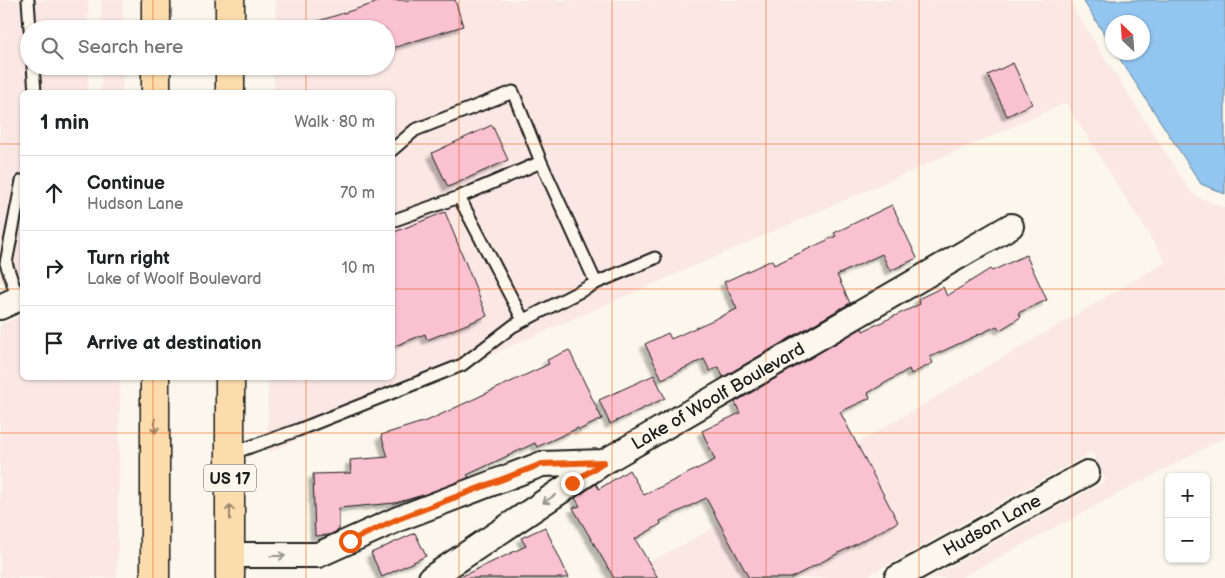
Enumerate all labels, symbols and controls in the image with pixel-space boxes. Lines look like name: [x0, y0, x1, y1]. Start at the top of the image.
north arrow: [1105, 15, 1150, 60]
search box: [20, 20, 395, 75]
icon: search: [38, 34, 66, 62]
text: Search here: [78, 36, 183, 59]
text: 1 min: [40, 110, 89, 135]
text: Walk · 80 m: [294, 113, 375, 132]
text: Continue: [87, 172, 165, 195]
icon: ahead: [40, 179, 68, 207]
text: 70 m: [340, 184, 375, 203]
text: Hudson Lane: [87, 195, 183, 214]
text: Turn right: [87, 247, 170, 270]
icon: right: [40, 254, 68, 282]
text: 10 m: [342, 259, 375, 278]
text: Lake of Woolf Boulevard: [87, 270, 261, 289]
icon: arrive: [40, 329, 68, 357]
text: Arrive at destination: [87, 332, 262, 355]
street label: Lake of Woolf Boulevard: [628, 338, 808, 455]
one-way arrow: [150, 418, 160, 434]
road number: US 17: [204, 464, 256, 492]
route end: [561, 472, 584, 495]
map controls: [1165, 473, 1210, 563]
button: +: [1165, 473, 1210, 518]
street label: Hudson Lane: [940, 490, 1045, 561]
one-way arrow: [542, 494, 556, 504]
one-way arrow: [225, 504, 235, 520]
button: −: [1165, 518, 1210, 563]
route start: [339, 530, 362, 553]
one-way arrow: [270, 551, 286, 560]

